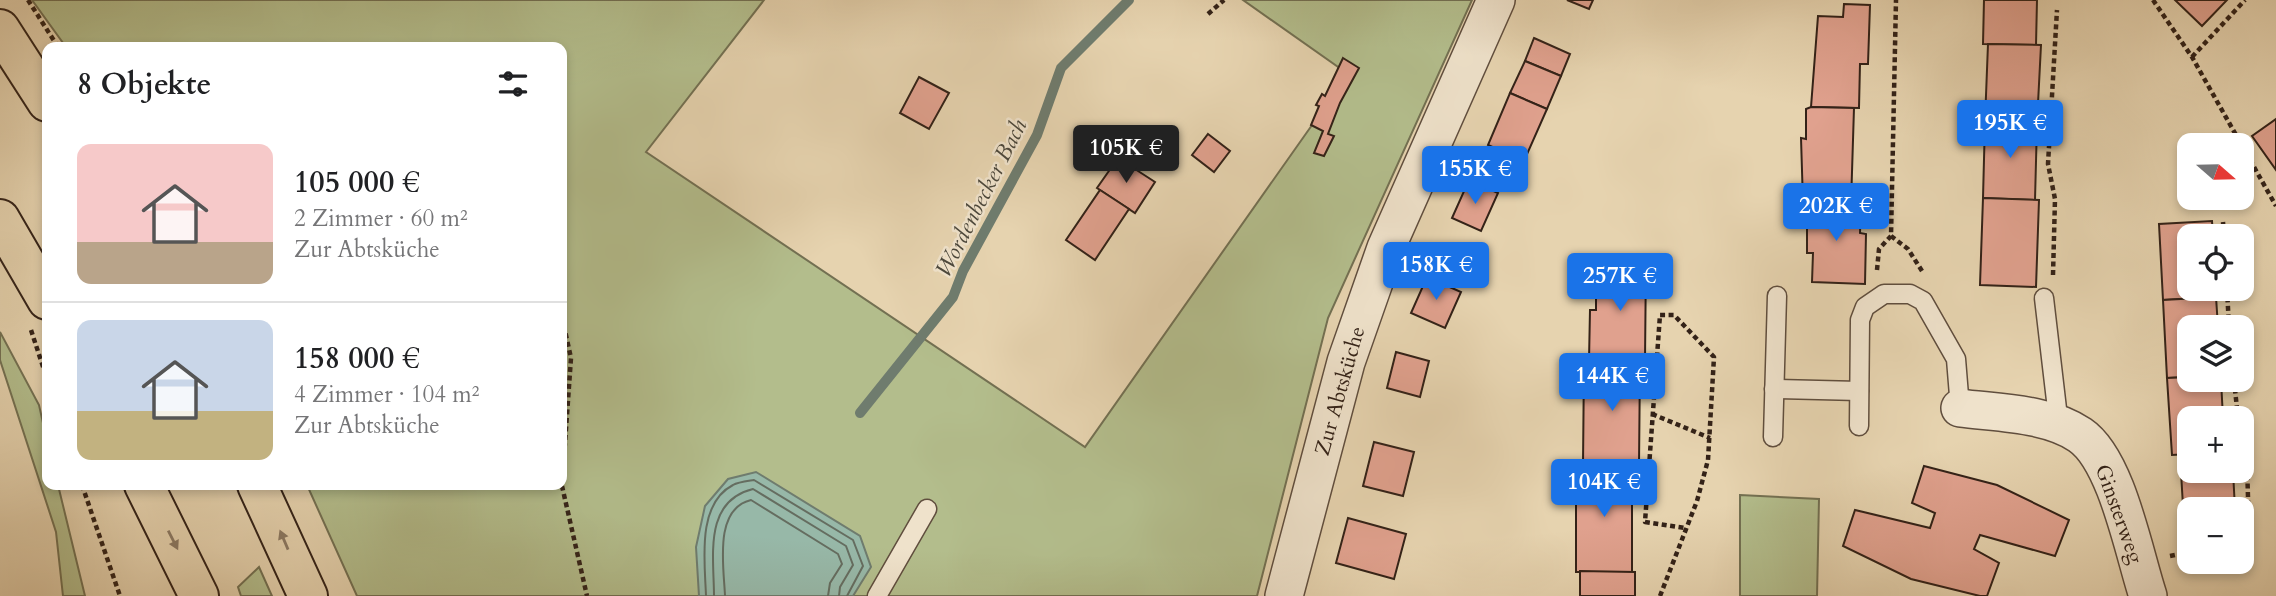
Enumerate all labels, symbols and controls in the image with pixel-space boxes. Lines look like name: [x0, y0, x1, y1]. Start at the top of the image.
text: 8 Objekte: [77, 64, 211, 105]
icon: filters: [494, 65, 532, 103]
pin: 195K €: [1953, 100, 2067, 160]
text: 195K €: [1973, 107, 2047, 138]
water label: Wordenbecker Bach: [928, 114, 1034, 282]
pin: 105K €: [1069, 125, 1183, 185]
text: 105K €: [1089, 132, 1163, 163]
north arrow: [2177, 133, 2254, 210]
map controls: [2177, 133, 2254, 574]
pin: 155K €: [1418, 146, 1532, 206]
text: 155K €: [1438, 153, 1512, 184]
text: 105 000 €: [294, 162, 420, 203]
icon: home: [133, 172, 217, 256]
pin: 202K €: [1779, 184, 1893, 243]
text: 202K €: [1799, 190, 1873, 221]
text: 2 Zimmer · 60 m²: [294, 203, 468, 234]
button: locate: [2177, 224, 2254, 301]
text: Zur Abtsküche: [294, 234, 440, 265]
pin: 158K €: [1379, 243, 1493, 302]
text: 158K €: [1399, 249, 1473, 280]
pin: 257K €: [1563, 254, 1677, 313]
text: 257K €: [1583, 260, 1657, 291]
button: layers: [2177, 315, 2254, 392]
street label: Zur Abtsküche: [1308, 323, 1372, 459]
text: 158 000 €: [294, 338, 420, 379]
icon: home: [133, 348, 217, 432]
pin: 144K €: [1555, 354, 1669, 413]
text: 144K €: [1575, 360, 1649, 391]
text: 4 Zimmer · 104 m²: [294, 379, 479, 410]
button: +: [2177, 406, 2254, 483]
text: Zur Abtsküche: [294, 410, 440, 441]
pin: 104K €: [1547, 460, 1661, 519]
street label: Ginsterweg: [2088, 460, 2150, 568]
text: 104K €: [1567, 466, 1641, 497]
button: −: [2177, 497, 2254, 574]
one-way arrow: [167, 530, 178, 550]
one-way arrow: [278, 530, 290, 550]

